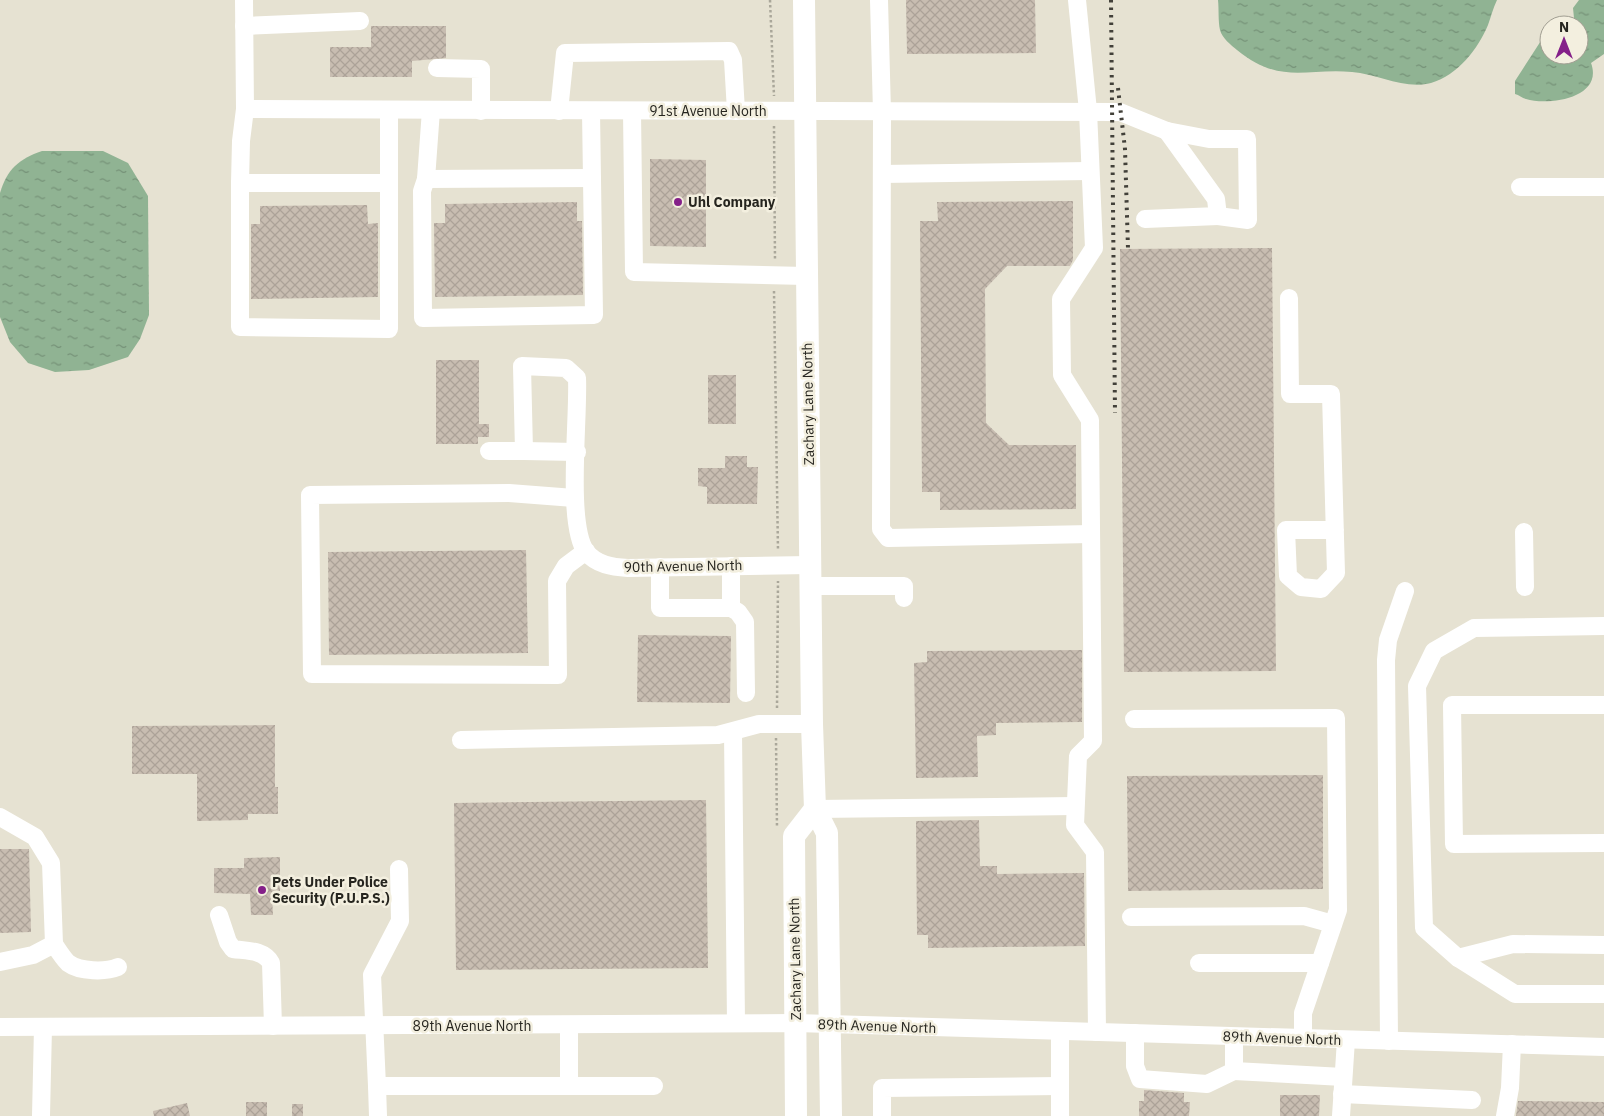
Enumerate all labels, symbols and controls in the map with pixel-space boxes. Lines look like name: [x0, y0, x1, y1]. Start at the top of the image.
north arrow: [1539, 15, 1589, 65]
text: N: [1559, 18, 1569, 36]
street label: 91st Avenue North: [649, 102, 767, 120]
place label: Uhl Company: [688, 193, 776, 211]
marker: Uhl Company: [672, 196, 684, 208]
street label: Zachary Lane North: [798, 342, 818, 466]
street label: 90th Avenue North: [623, 556, 743, 576]
place label: Pets Under Police Security (P.U.P.S.): [272, 873, 390, 907]
marker: Pets Under Police Security (P.U.P.S.): [256, 884, 268, 896]
street label: Zachary Lane North: [785, 897, 805, 1021]
street label: 89th Avenue North: [817, 1015, 937, 1037]
street label: 89th Avenue North: [413, 1017, 531, 1035]
street label: 89th Avenue North: [1222, 1027, 1342, 1049]

